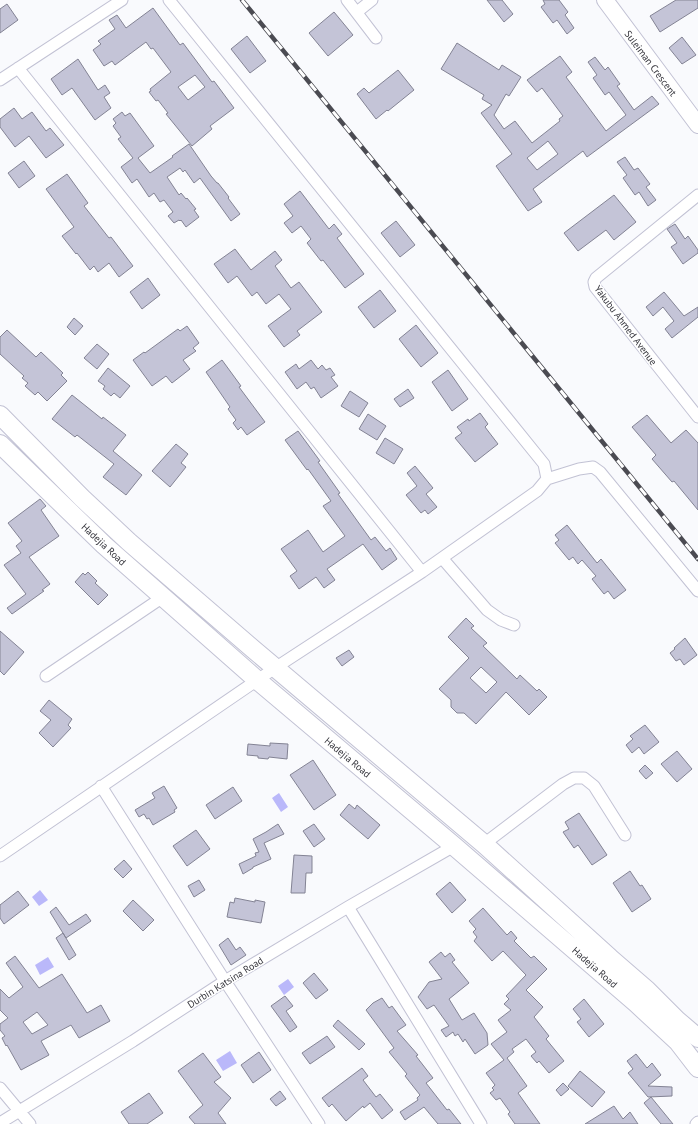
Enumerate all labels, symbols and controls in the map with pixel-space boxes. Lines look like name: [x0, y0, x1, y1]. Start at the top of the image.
street label: Suleiman Crescent: [622, 28, 680, 99]
street label: Yakubu Ahmed Avenue: [591, 283, 660, 368]
street label: Hadejia Road: [79, 520, 129, 568]
street label: Hadejia Road: [322, 734, 373, 780]
street label: Hadejia Road: [569, 944, 620, 991]
street label: Durbin Katsina Road: [185, 954, 266, 1011]

